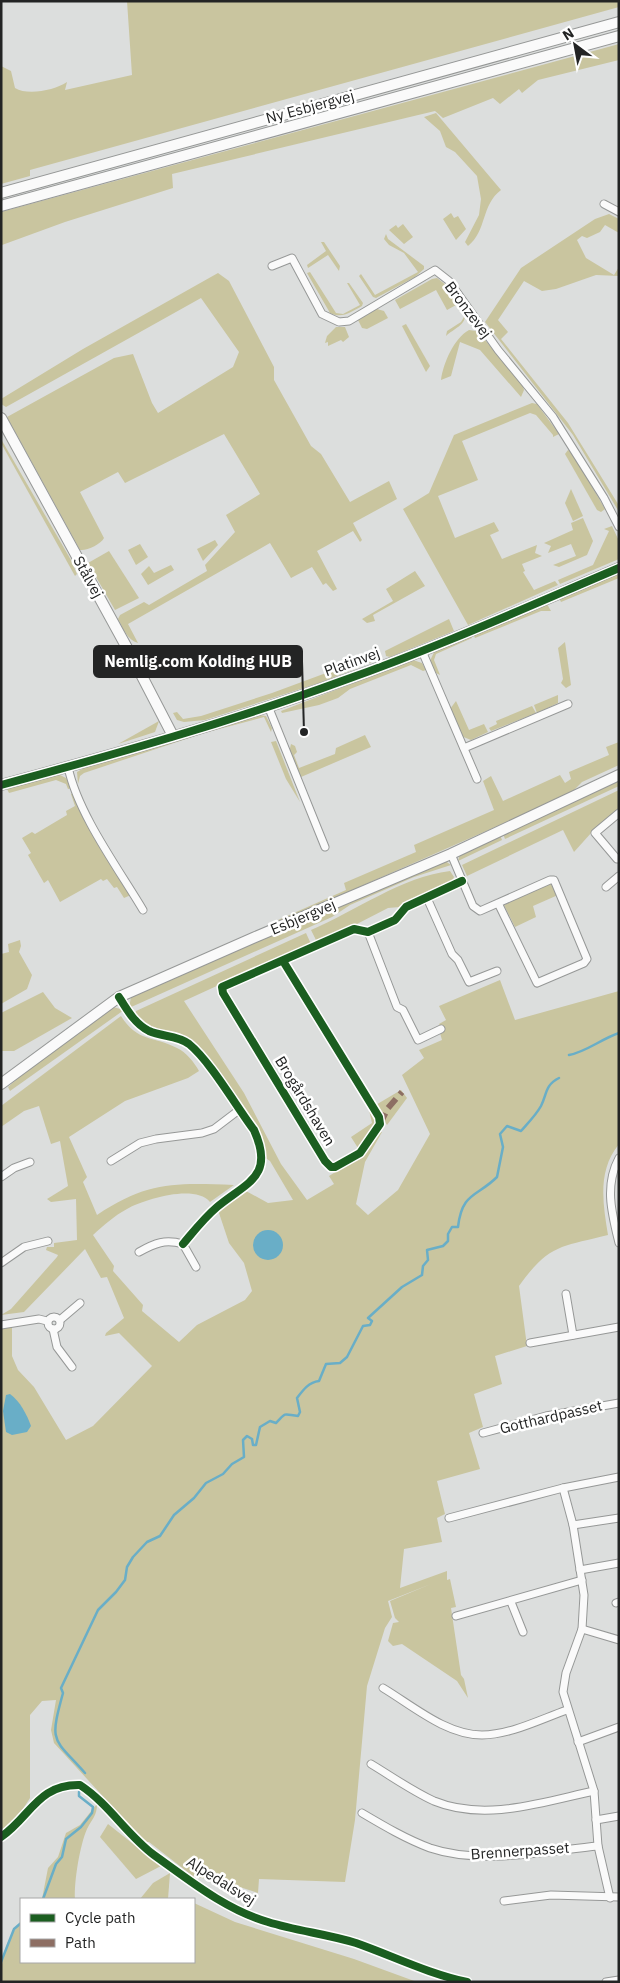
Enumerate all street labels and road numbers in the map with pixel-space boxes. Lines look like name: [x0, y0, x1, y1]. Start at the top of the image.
street label: Ny Esbjergvej: [264, 86, 356, 127]
street label: Bronzevej: [441, 277, 496, 342]
street label: Stålvej: [69, 552, 108, 601]
street label: Platinvej: [321, 643, 382, 680]
street label: Esbjergvej: [267, 894, 338, 939]
street label: Brogårdshaven: [271, 1052, 340, 1149]
street label: Gotthardpasset: [498, 1395, 604, 1438]
street label: Brennerpasset: [470, 1838, 570, 1863]
street label: Alpedalsvej: [183, 1852, 259, 1909]

